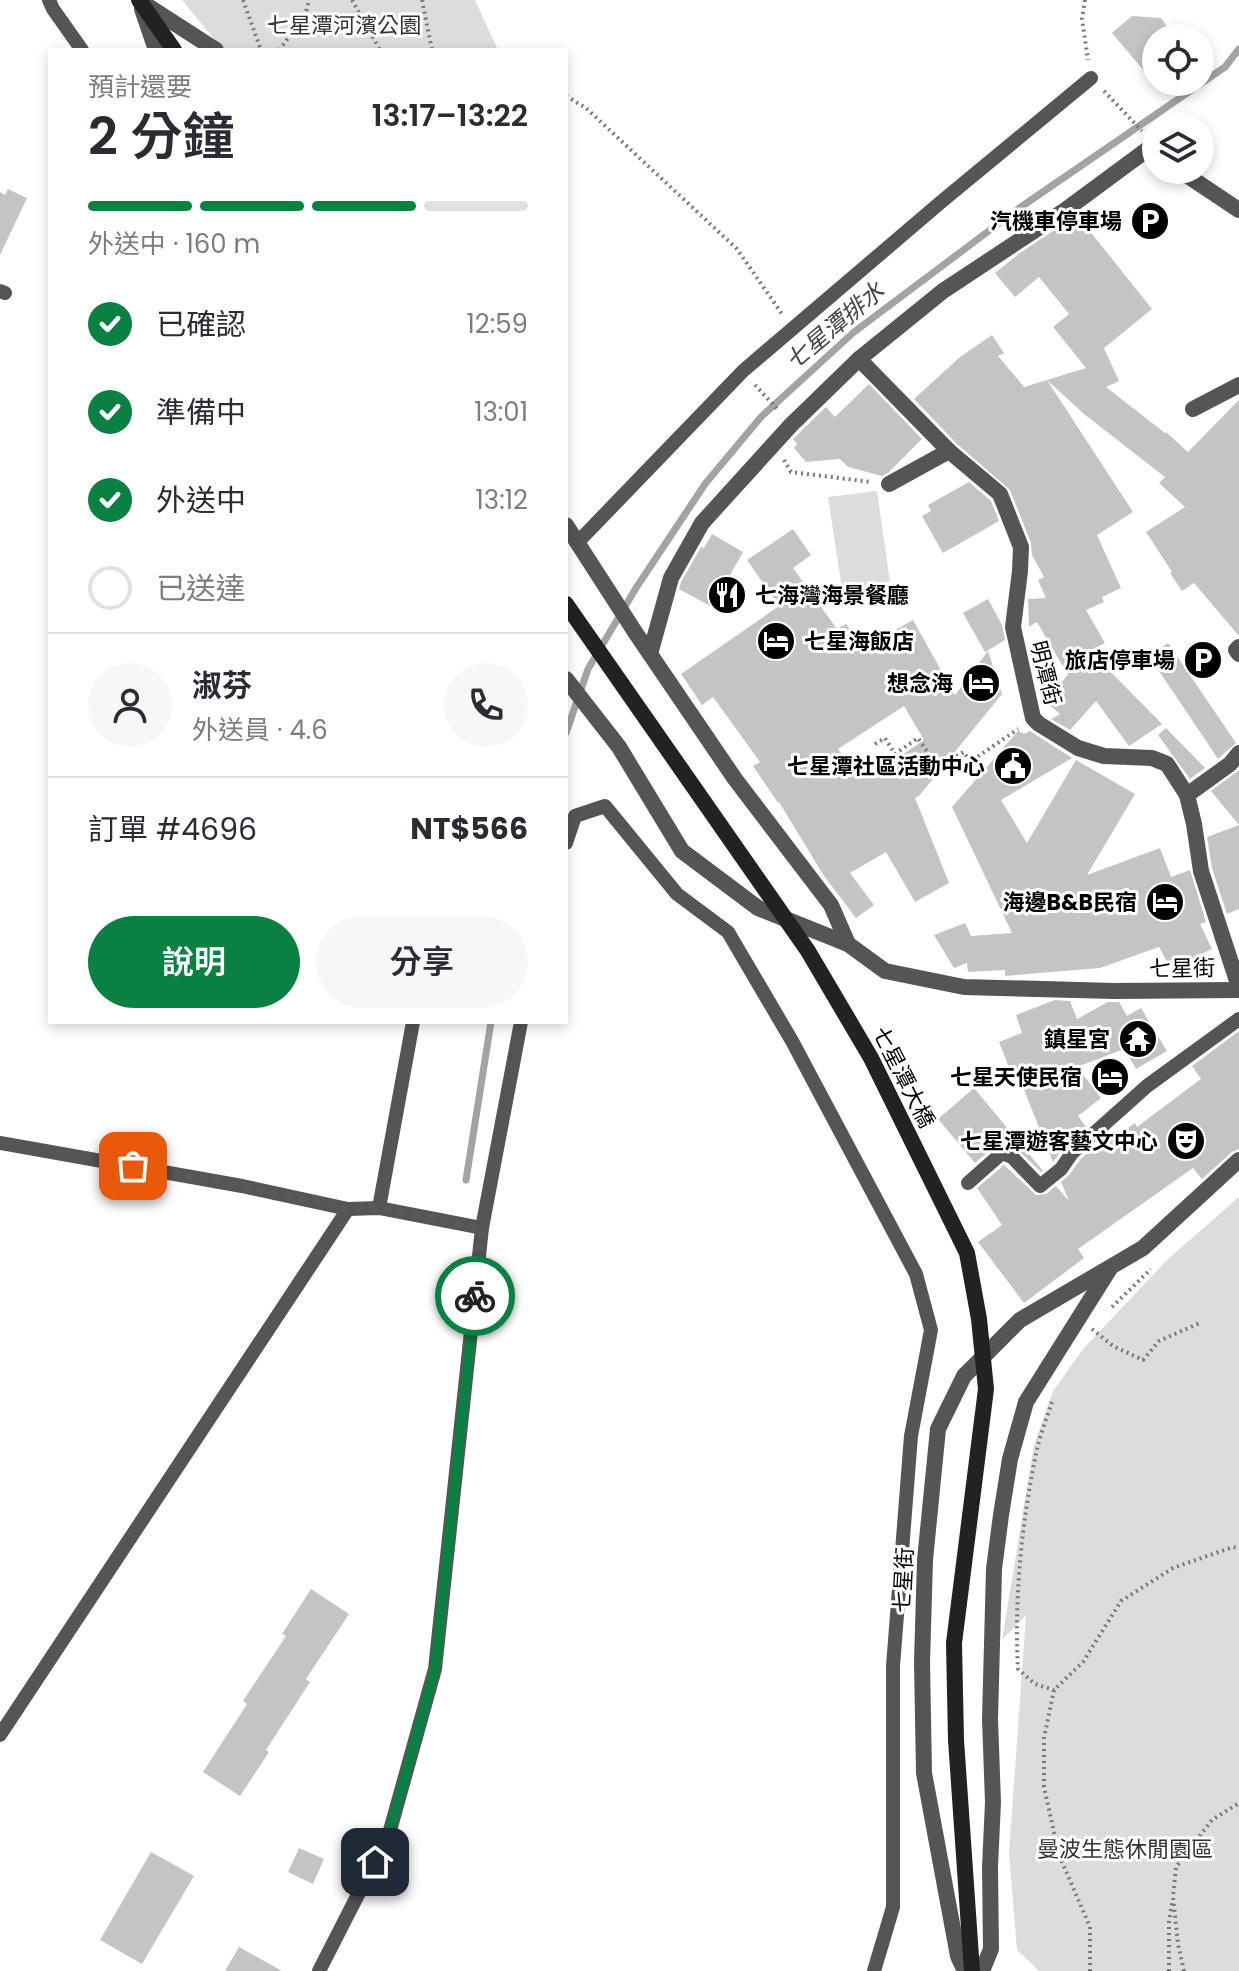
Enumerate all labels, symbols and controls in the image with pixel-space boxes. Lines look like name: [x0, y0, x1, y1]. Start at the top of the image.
park label: 七星潭河濱公園: [267, 10, 421, 41]
map controls: [1142, 24, 1214, 184]
button: locate: [1142, 24, 1214, 96]
text: 預計還要: [88, 69, 192, 105]
text: 13:17–13:22: [372, 94, 528, 137]
text: 2 分鐘: [88, 100, 234, 173]
button: layers: [1142, 112, 1214, 184]
parking icon: 汽機車停車場: [1129, 200, 1171, 242]
place label: 汽機車停車場: [990, 206, 1122, 237]
text: 外送中 · 160 m: [88, 226, 260, 262]
water label: 七星潭排水: [778, 274, 892, 377]
icon: check: [88, 302, 132, 346]
text: 已確認: [156, 303, 246, 346]
text: 12:59: [466, 306, 528, 342]
icon: check: [88, 390, 132, 434]
text: 準備中: [156, 391, 246, 434]
text: 13:01: [474, 394, 528, 430]
icon: check: [88, 478, 132, 522]
text: 外送中: [156, 479, 246, 522]
text: 13:12: [476, 482, 528, 518]
text: 已送達: [156, 567, 246, 610]
restaurant icon: 七海灣海景餐廳: [706, 574, 748, 616]
place label: 七海灣海景餐廳: [755, 580, 909, 611]
hotel icon: 七星海飯店: [755, 620, 797, 662]
place label: 七星海飯店: [804, 626, 914, 657]
street label: 明潭街: [1022, 637, 1069, 709]
parking icon: 旅店停車場: [1182, 639, 1224, 681]
place label: 旅店停車場: [1065, 645, 1175, 676]
hotel icon: 想念海: [960, 662, 1002, 704]
button: person: [88, 663, 172, 747]
button: phone: [444, 663, 528, 747]
text: 淑芬: [192, 664, 252, 707]
place label: 想念海: [887, 668, 953, 699]
text: 外送員 · 4.6: [192, 712, 328, 748]
public building icon: 七星潭社區活動中心: [992, 745, 1034, 787]
place label: 七星潭社區活動中心: [787, 751, 985, 782]
text: NT$566: [410, 807, 528, 850]
text: 訂單 #4696: [88, 808, 257, 851]
hotel icon: 海邊B&B民宿: [1144, 881, 1186, 923]
place label: 海邊B&B民宿: [1002, 887, 1137, 918]
button: 說明: [88, 916, 300, 1008]
button: 分享: [316, 916, 528, 1008]
street label: 七星街: [1149, 952, 1215, 985]
temple icon: 鎮星宮: [1117, 1018, 1159, 1060]
street label: 七星潭大橋: [865, 1021, 942, 1133]
place label: 鎮星宮: [1044, 1024, 1110, 1055]
hotel icon: 七星天使民宿: [1089, 1056, 1131, 1098]
place label: 七星天使民宿: [950, 1062, 1082, 1093]
theatre icon: 七星潭遊客藝文中心: [1165, 1120, 1207, 1162]
place label: 七星潭遊客藝文中心: [960, 1126, 1158, 1157]
pin: [99, 1132, 167, 1200]
icon: bag: [111, 1144, 155, 1188]
courier: [435, 1256, 515, 1336]
icon: bike: [453, 1274, 497, 1318]
street label: 七星街: [886, 1546, 921, 1614]
pin: [341, 1828, 409, 1896]
park label: 曼波生態休閒園區: [1037, 1834, 1213, 1865]
icon: home: [353, 1840, 397, 1884]

